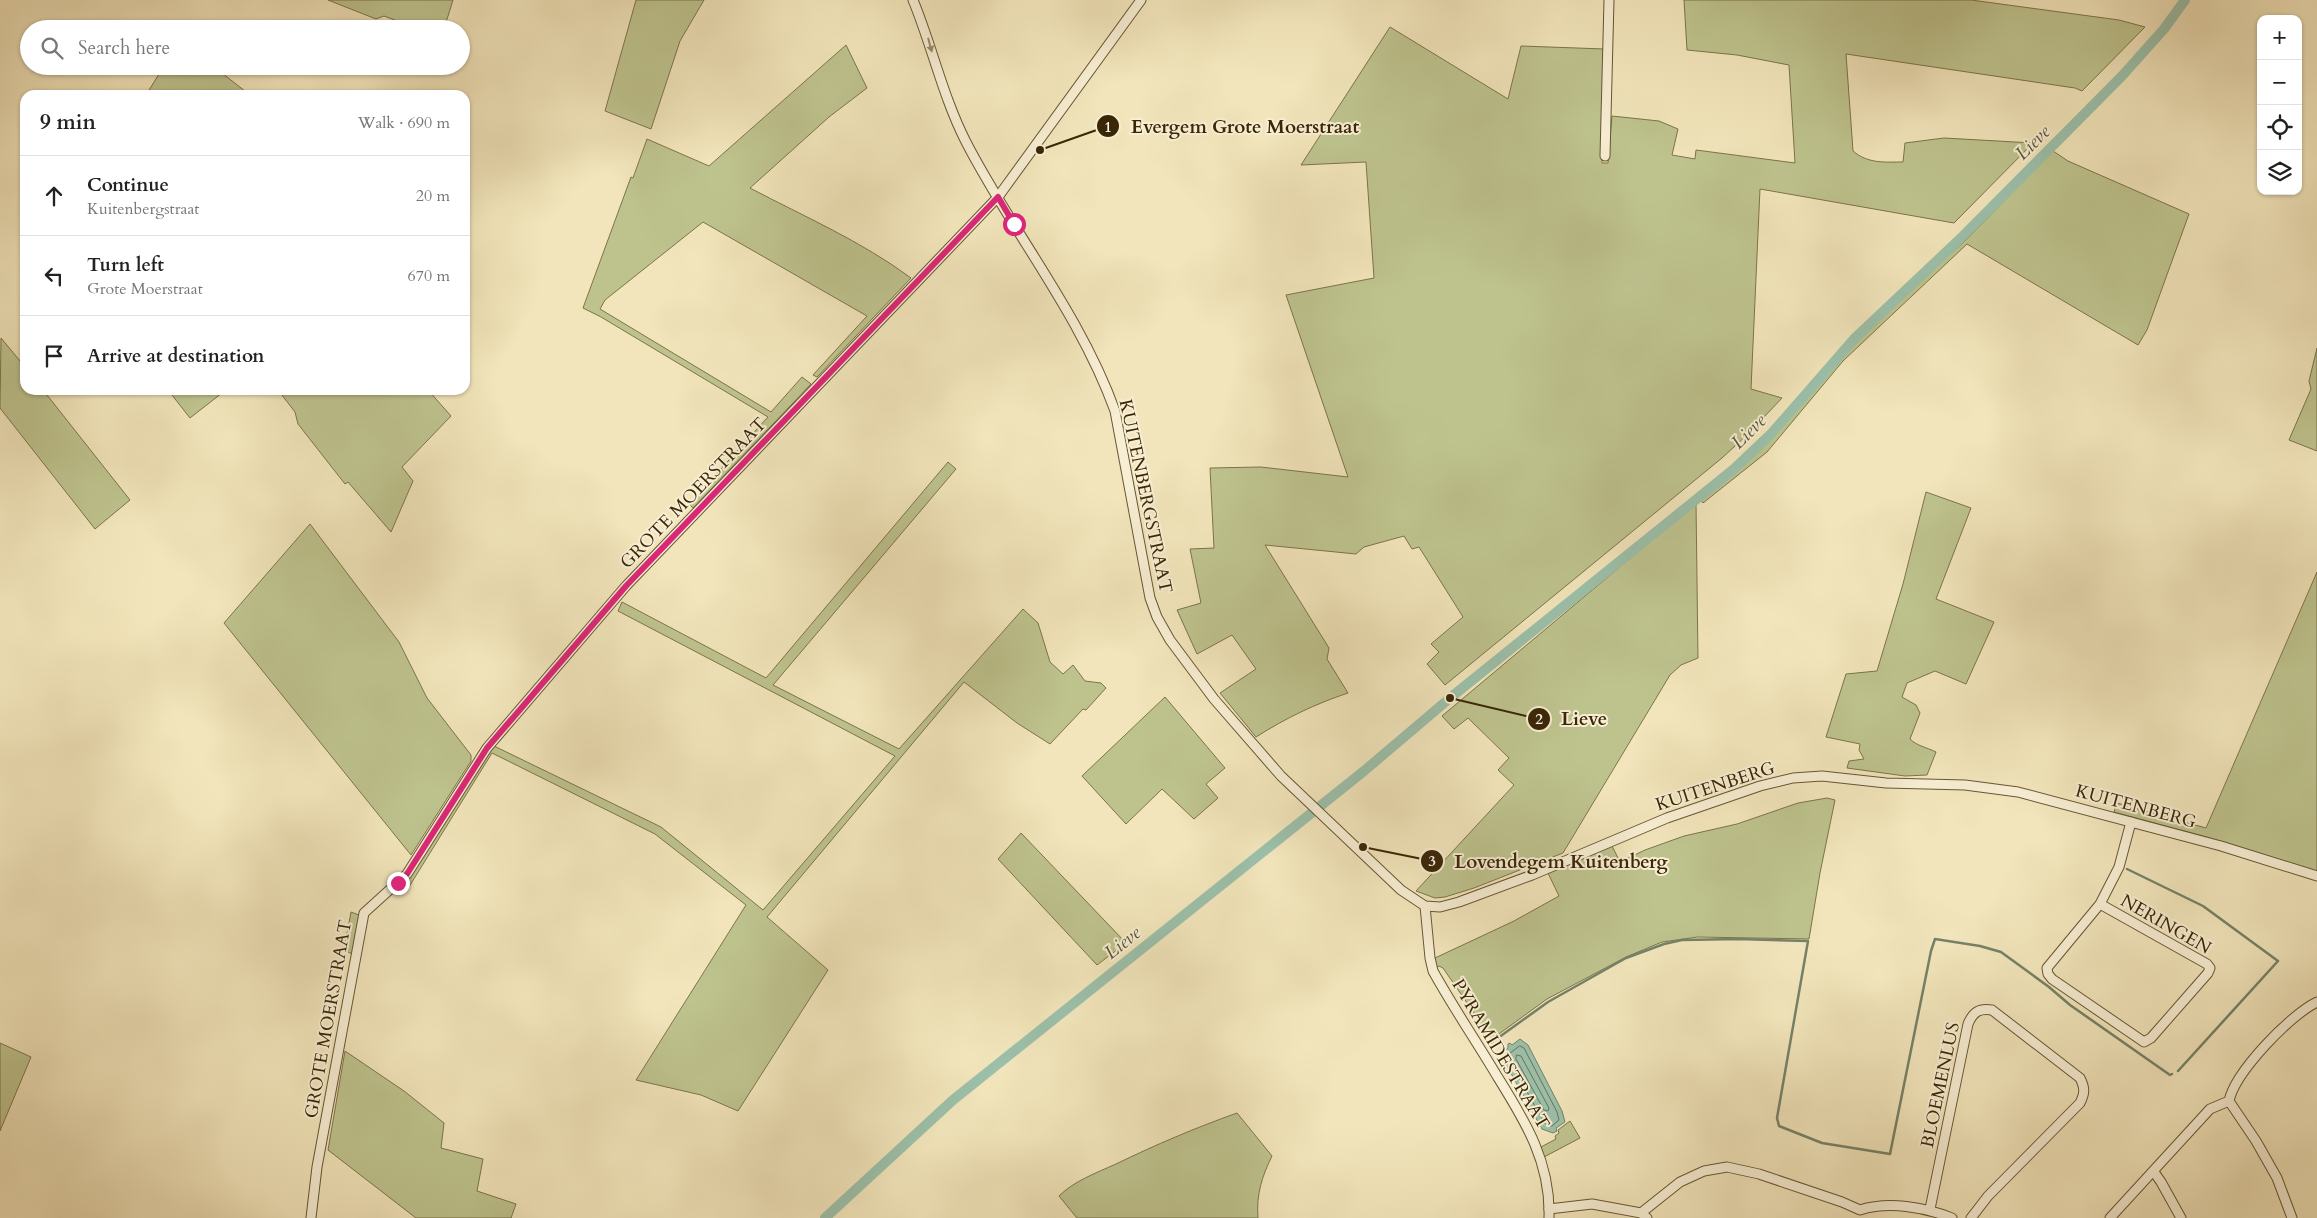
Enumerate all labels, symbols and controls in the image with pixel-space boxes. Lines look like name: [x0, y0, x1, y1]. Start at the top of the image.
map controls: [2257, 15, 2302, 195]
button: +: [2257, 15, 2302, 60]
search box: [20, 20, 470, 75]
icon: search: [38, 34, 66, 62]
text: Search here: [78, 35, 170, 61]
one-way arrow: [927, 38, 935, 53]
button: −: [2257, 60, 2302, 105]
button: locate: [2257, 105, 2302, 150]
text: 9 min: [40, 108, 96, 137]
callout: Evergem Grote Moerstraat: [1096, 109, 1369, 143]
text: Walk · 690 m: [358, 112, 450, 134]
text: Evergem Grote Moerstraat: [1131, 114, 1359, 140]
text: 1: [1104, 117, 1112, 137]
water label: Lieve: [2009, 119, 2057, 166]
button: layers: [2257, 150, 2302, 195]
text: Continue: [87, 172, 169, 198]
icon: ahead: [40, 182, 68, 210]
text: 20 m: [416, 185, 450, 207]
text: Kuitenbergstraat: [87, 198, 199, 220]
route start: [1003, 213, 1026, 236]
text: Turn left: [87, 252, 164, 278]
icon: left: [40, 262, 68, 290]
text: 670 m: [408, 265, 450, 287]
text: Grote Moerstraat: [87, 278, 203, 300]
icon: arrive: [40, 342, 68, 370]
text: Arrive at destination: [87, 343, 264, 369]
street label: KUITENBERGSTRAAT: [1113, 397, 1178, 595]
water label: Lieve: [1725, 408, 1773, 455]
street label: GROTE MOERSTRAAT: [615, 412, 772, 574]
callout: Lieve: [1526, 702, 1617, 736]
text: Lieve: [1561, 706, 1607, 732]
text: 2: [1535, 709, 1543, 729]
street label: KUITENBERG: [1652, 755, 1778, 818]
street label: KUITENBERG: [2073, 778, 2199, 835]
callout: Lovendegem Kuitenberg: [1420, 844, 1678, 878]
text: Lovendegem Kuitenberg: [1454, 849, 1668, 875]
text: 3: [1428, 851, 1436, 871]
route end: [387, 872, 410, 895]
street label: NERINGEN: [2116, 888, 2216, 961]
street label: GROTE MOERSTRAAT: [299, 918, 358, 1120]
water label: Lieve: [1099, 920, 1147, 965]
street label: PYRAMIDESTRAAT: [1446, 974, 1555, 1134]
street label: BLOEMENLUS: [1915, 1020, 1966, 1150]

